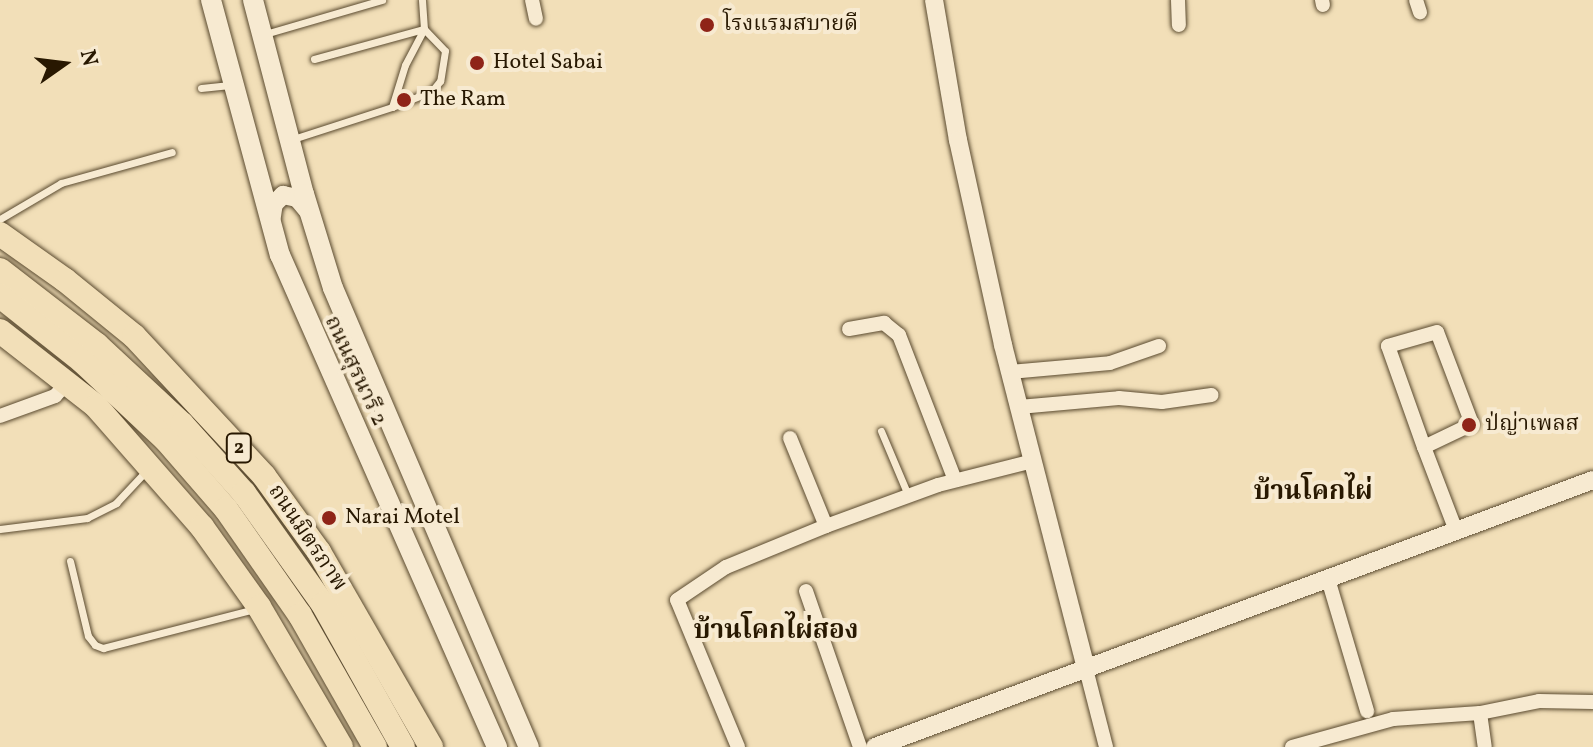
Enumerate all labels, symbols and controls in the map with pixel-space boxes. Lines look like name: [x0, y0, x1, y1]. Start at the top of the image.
place label: โรงแรมสบายดี: [723, 12, 858, 38]
marker: โรงแรมสบายดี: [698, 16, 716, 34]
north arrow: [24, 24, 104, 104]
text: N: [71, 47, 105, 70]
place label: Hotel Sabai: [493, 50, 603, 76]
marker: Hotel Sabai: [468, 54, 486, 72]
place label: The Ram: [420, 87, 506, 113]
marker: The Ram: [395, 91, 413, 109]
street label: ถนนสุรนารี 2: [318, 312, 392, 430]
place label: ป่ญ่าเพลส: [1485, 412, 1579, 438]
marker: ป่ญ่าเพลส: [1460, 416, 1478, 434]
road number: 2: [225, 432, 253, 464]
district label: บ้านโคกไผ่: [1253, 477, 1373, 509]
street label: ถนนมิตรภาพ: [262, 480, 352, 596]
place label: Narai Motel: [345, 505, 460, 531]
marker: Narai Motel: [320, 509, 338, 527]
district label: บ้านโคกไผ่สอง: [694, 616, 858, 648]

